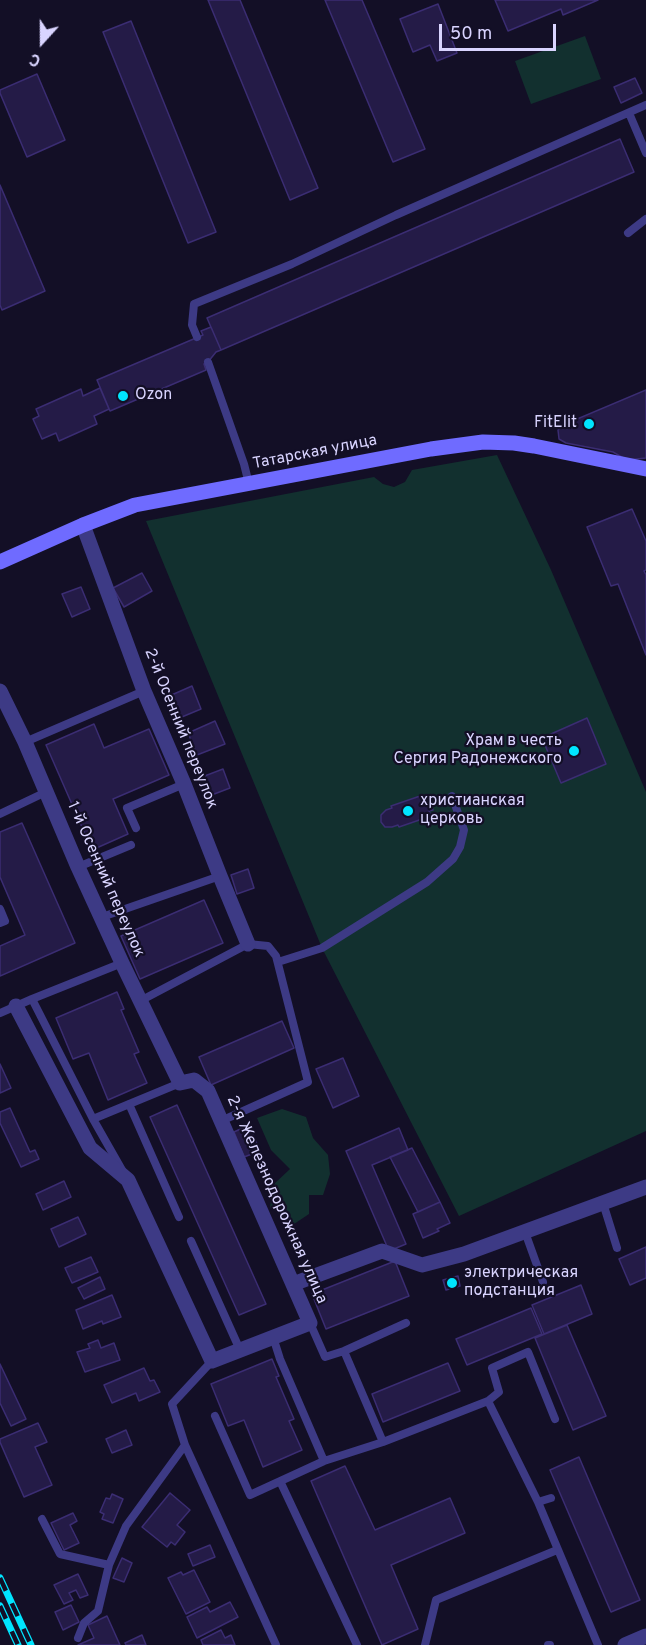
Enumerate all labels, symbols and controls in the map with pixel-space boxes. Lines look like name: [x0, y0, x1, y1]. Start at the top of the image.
north arrow: [12, 12, 72, 72]
scale bar: [442, 12, 559, 50]
text: 50 m: [450, 23, 492, 46]
text: С: [27, 48, 44, 70]
place label: Ozon: [135, 386, 172, 406]
marker: Ozon: [116, 389, 130, 403]
place label: FitElit: [534, 414, 577, 434]
marker: FitElit: [582, 417, 596, 431]
street label: Татарская улица: [251, 432, 379, 474]
street label: 2-й Осенний переулок: [139, 646, 221, 812]
place label: Храм в честь Сергия Радонежского: [394, 732, 562, 770]
marker: Храм в честь Сергия Радонежского: [567, 744, 581, 758]
place label: христианская церковь: [420, 792, 525, 830]
street label: 1-й Осенний переулок: [62, 799, 148, 961]
marker: христианская церковь: [401, 804, 415, 818]
street label: 2-я Железнодорожная улица: [221, 1093, 331, 1307]
place label: электрическая подстанция: [464, 1264, 578, 1302]
marker: электрическая подстанция: [445, 1276, 459, 1290]

